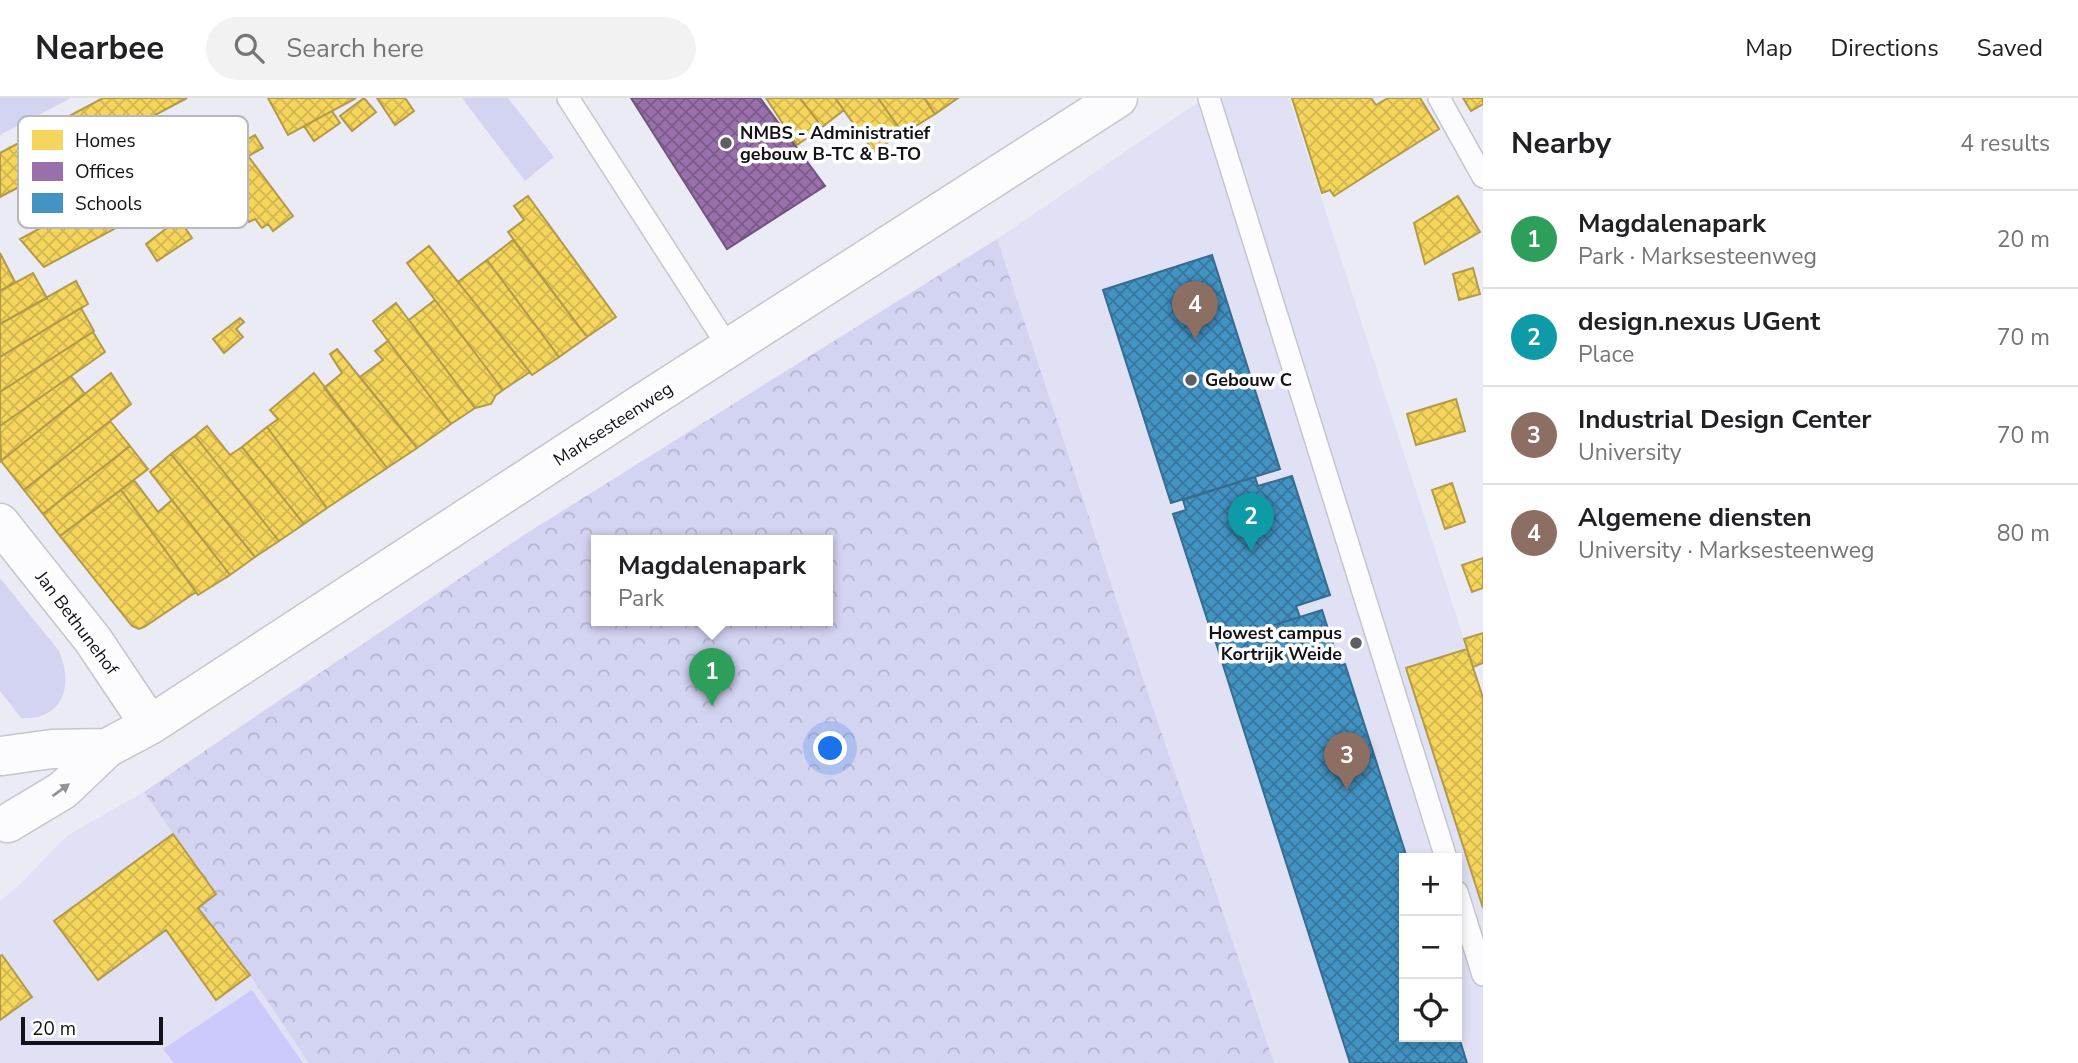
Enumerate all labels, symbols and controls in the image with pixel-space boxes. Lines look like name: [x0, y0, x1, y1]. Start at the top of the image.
search box: [206, 17, 696, 80]
text: Nearbee: [35, 26, 164, 71]
icon: search: [230, 29, 268, 67]
text: Search here: [286, 31, 424, 66]
text: Map: [1745, 32, 1792, 64]
text: Directions: [1830, 32, 1939, 64]
text: Saved: [1977, 32, 2043, 64]
legend: [18, 116, 248, 228]
place label: NMBS - Administratief gebouw B-TC & B-TO: [740, 121, 931, 166]
text: Nearby: [1511, 123, 1611, 164]
text: Homes: [75, 128, 136, 154]
text: 4 results: [1960, 128, 2050, 159]
marker: NMBS - Administratief gebouw B-TC & B-TO: [718, 135, 734, 151]
text: Offices: [75, 159, 134, 185]
text: Schools: [75, 191, 142, 217]
text: Magdalenapark: [1578, 206, 1766, 241]
text: 1: [1527, 224, 1541, 255]
text: 20 m: [1997, 224, 2050, 255]
text: Park · Marksesteenweg: [1578, 241, 1817, 272]
pin: 4: [1172, 281, 1218, 339]
text: design.nexus UGent: [1578, 304, 1820, 339]
text: 2: [1527, 322, 1541, 353]
text: 70 m: [1997, 322, 2050, 353]
text: Place: [1578, 339, 1634, 370]
place label: Gebouw C: [1205, 368, 1292, 392]
marker: Gebouw C: [1183, 372, 1199, 388]
street label: Marksesteenweg: [549, 376, 677, 472]
text: Industrial Design Center: [1578, 402, 1871, 437]
text: 3: [1527, 420, 1541, 451]
text: 70 m: [1997, 420, 2050, 451]
text: University: [1578, 437, 1682, 468]
pin: 2: [1228, 493, 1274, 551]
text: Algemene diensten: [1578, 500, 1812, 535]
text: 4: [1527, 518, 1541, 549]
text: 80 m: [1997, 518, 2050, 549]
popup: [591, 535, 833, 626]
text: University · Marksesteenweg: [1578, 535, 1875, 566]
text: Magdalenapark: [618, 548, 806, 583]
street label: Jan Bethunehof: [29, 565, 125, 681]
text: Park: [618, 583, 664, 614]
place label: Howest campus Kortrijk Weide: [1208, 621, 1342, 666]
marker: Howest campus Kortrijk Weide: [1348, 635, 1364, 651]
pin: 1: [689, 648, 735, 706]
your location: [813, 731, 847, 765]
pin: 3: [1324, 732, 1370, 790]
one-way arrow: [51, 783, 70, 797]
map controls: [1399, 853, 1462, 1042]
button: +: [1399, 853, 1462, 916]
button: −: [1399, 916, 1462, 979]
button: locate: [1399, 979, 1462, 1042]
scale bar: [21, 1014, 163, 1046]
text: 20 m: [32, 1016, 76, 1042]

